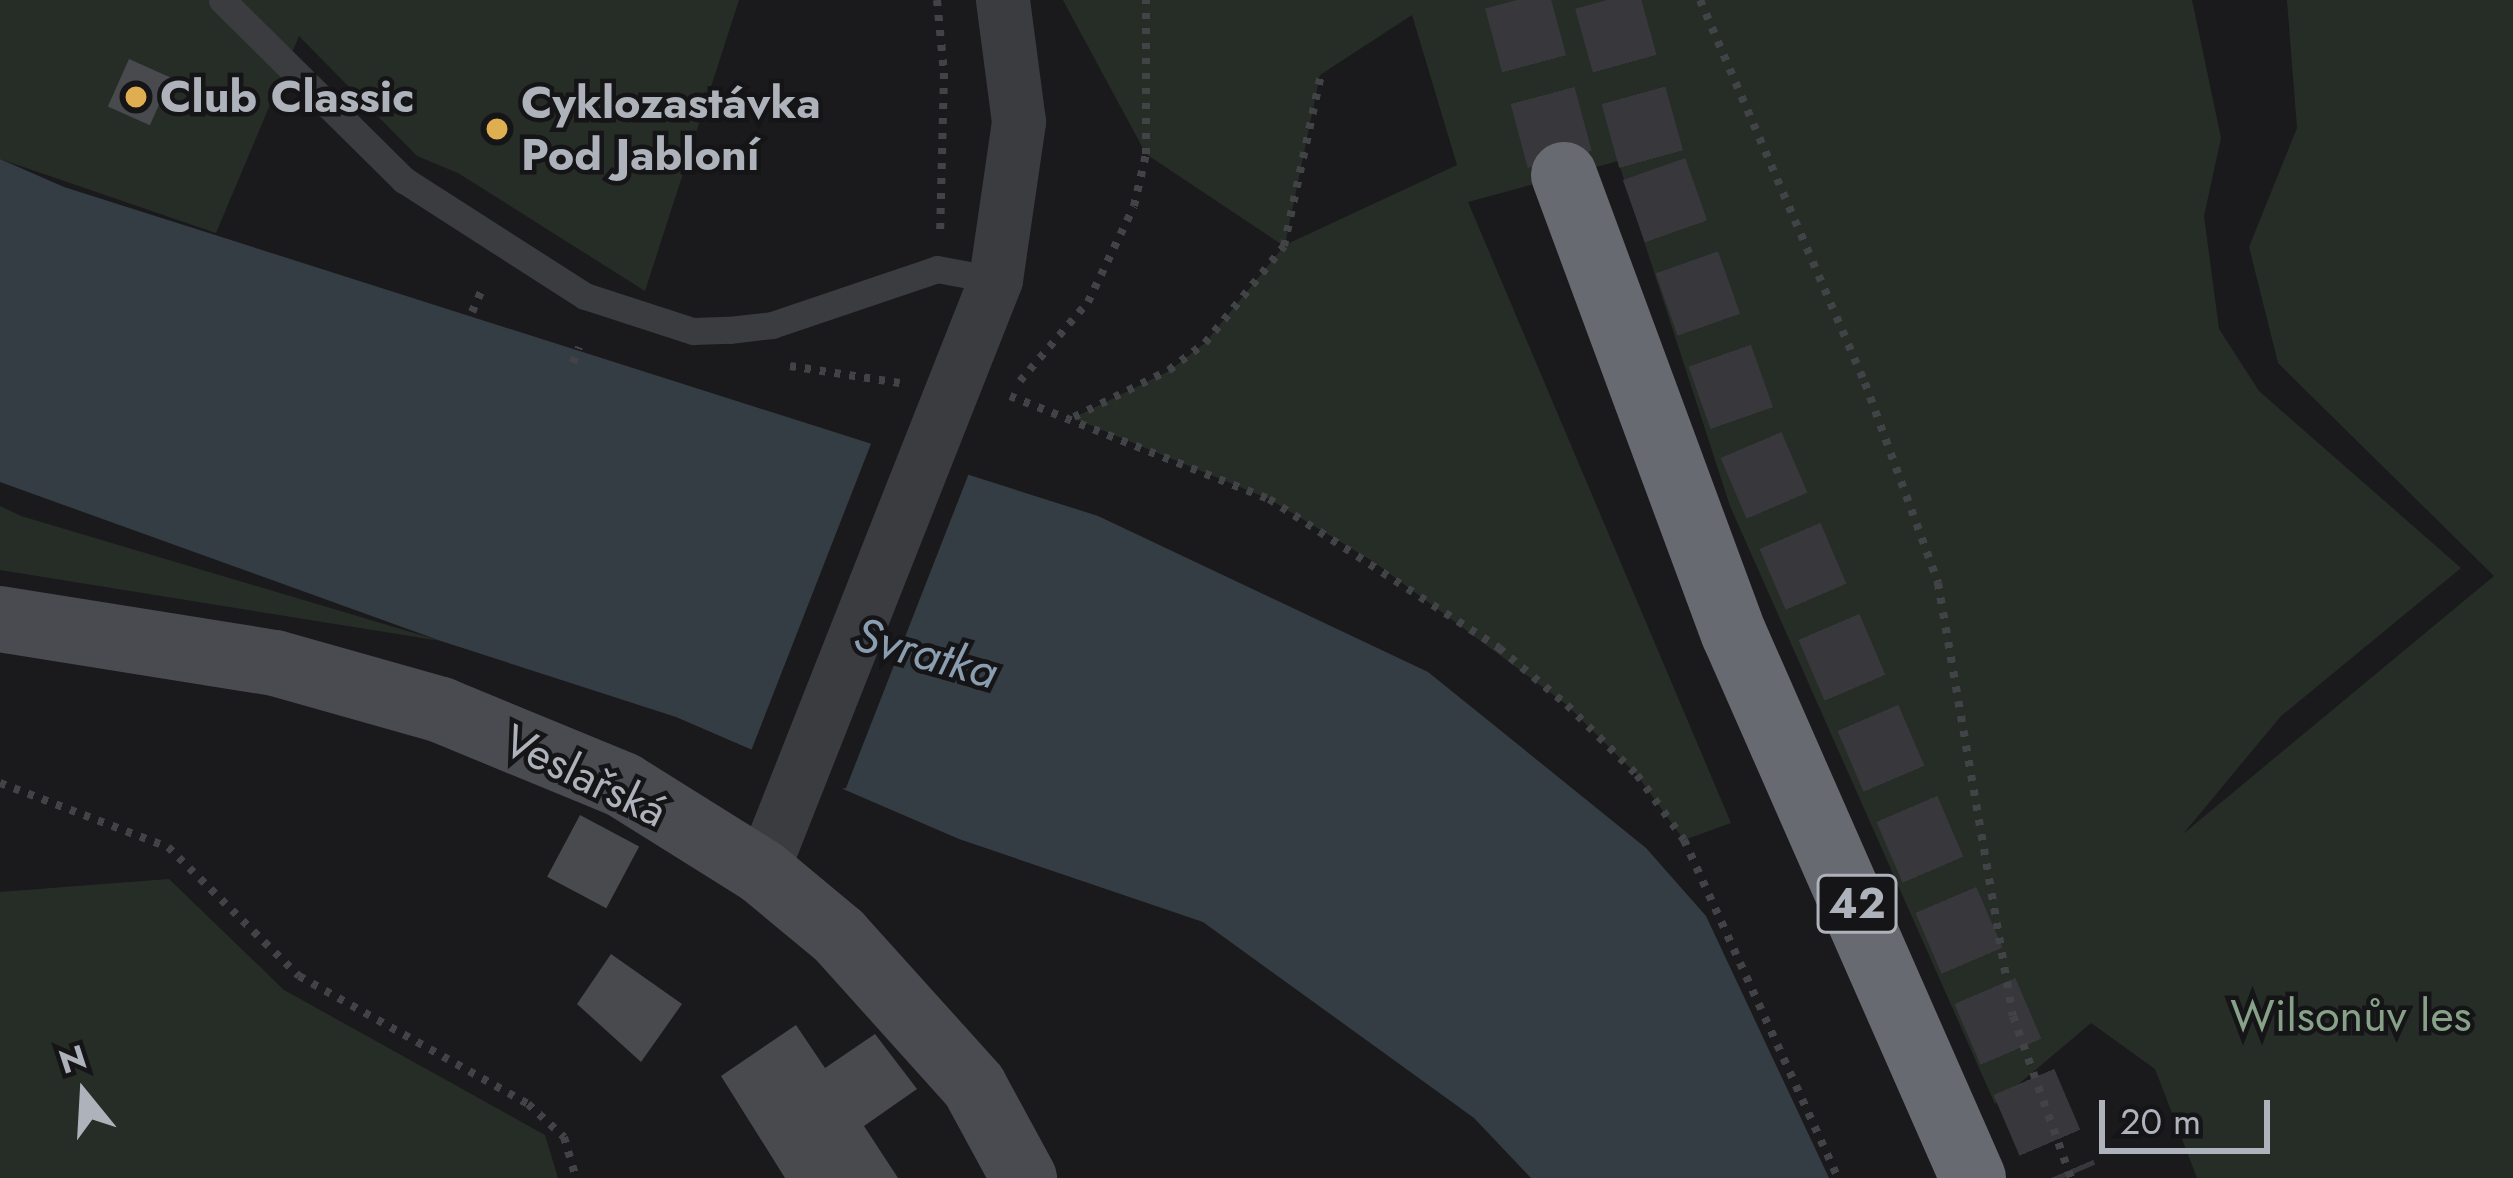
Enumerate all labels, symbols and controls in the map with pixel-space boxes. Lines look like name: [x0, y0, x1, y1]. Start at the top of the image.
place label: Club Classic: [160, 70, 414, 124]
place label: Cyklozastávka Pod Jabloní: [521, 76, 821, 182]
marker: Club Classic: [123, 84, 149, 110]
marker: Cyklozastávka Pod Jabloní: [484, 116, 510, 142]
water label: Svratka: [848, 605, 1004, 701]
street label: Veslařská: [495, 713, 675, 839]
road number: 42: [1815, 868, 1899, 940]
park label: Wilsonův les: [2230, 989, 2472, 1043]
text: N: [53, 1033, 92, 1086]
north arrow: [24, 1034, 144, 1154]
scale bar: [2105, 1076, 2276, 1150]
text: 20 m: [2120, 1095, 2201, 1147]

